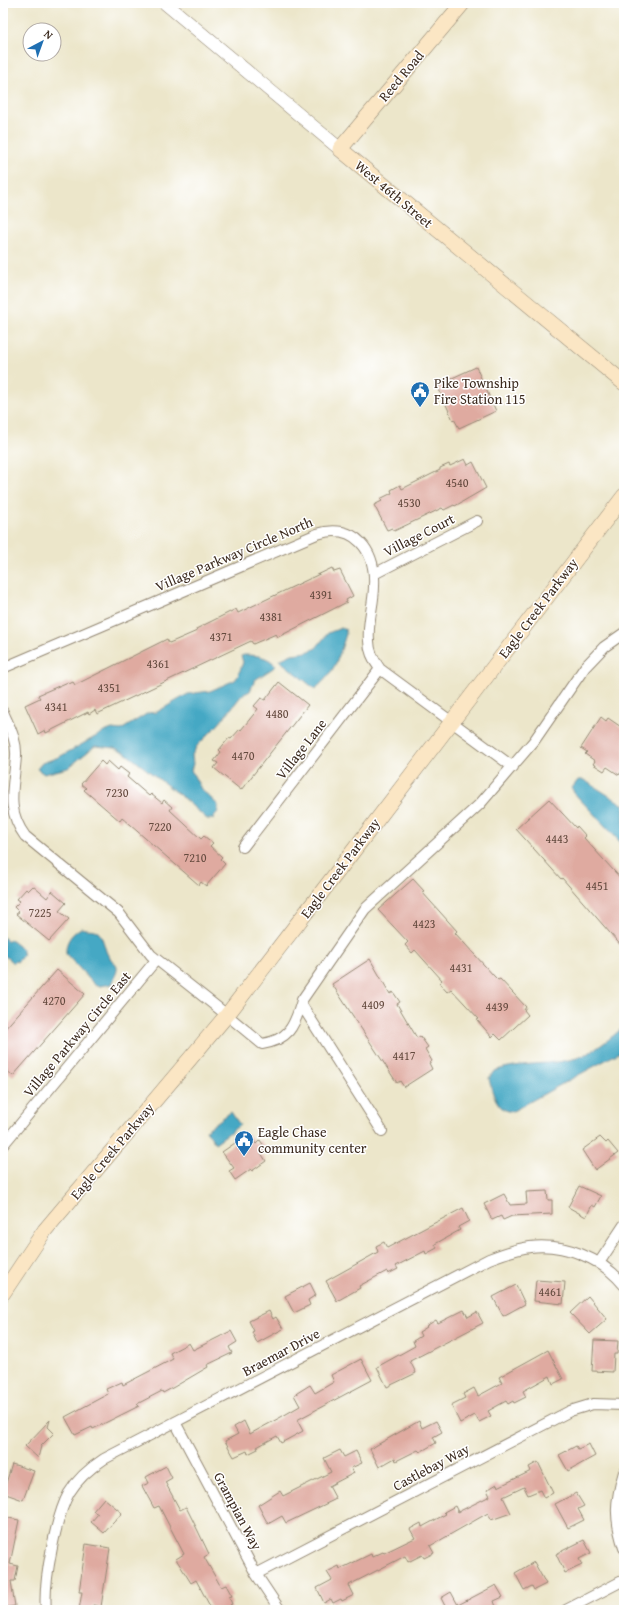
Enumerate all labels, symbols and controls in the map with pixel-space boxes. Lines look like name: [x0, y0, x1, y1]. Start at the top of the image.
north arrow: [22, 22, 62, 62]
text: N: [41, 26, 57, 43]
street label: Reed Road: [374, 46, 429, 106]
street label: West 46th Street: [351, 155, 437, 233]
place label: Pike Township Fire Station 115: [434, 373, 526, 409]
public building icon: Pike Township Fire Station 115: [409, 380, 431, 408]
house number: 4540: [445, 474, 469, 491]
house number: 4530: [397, 494, 421, 511]
street label: Village Court: [380, 509, 458, 561]
street label: Village Parkway Circle North: [152, 512, 316, 596]
street label: Eagle Creek Parkway: [494, 554, 582, 662]
house number: 4391: [309, 586, 333, 603]
house number: 4381: [259, 608, 283, 625]
house number: 4371: [209, 628, 233, 645]
house number: 4361: [146, 655, 170, 672]
house number: 4351: [97, 679, 121, 696]
house number: 4341: [44, 698, 68, 715]
house number: 4480: [265, 705, 289, 722]
street label: Village Lane: [271, 714, 331, 784]
house number: 4470: [231, 747, 255, 764]
house number: 7230: [105, 784, 129, 801]
street label: Eagle Creek Parkway: [296, 814, 384, 922]
house number: 7220: [148, 818, 172, 835]
house number: 4443: [545, 830, 569, 847]
house number: 7210: [183, 849, 207, 866]
house number: 4451: [585, 877, 609, 894]
house number: 7225: [28, 904, 52, 921]
house number: 4423: [412, 915, 436, 932]
house number: 4431: [449, 959, 473, 976]
street label: Village Parkway Circle East: [18, 967, 136, 1101]
house number: 4270: [42, 992, 66, 1009]
house number: 4409: [361, 996, 385, 1013]
house number: 4439: [485, 998, 509, 1015]
house number: 4417: [392, 1047, 416, 1064]
street label: Eagle Creek Parkway: [65, 1098, 159, 1204]
place label: Eagle Chase community center: [258, 1122, 367, 1158]
public building icon: Eagle Chase community center: [233, 1129, 255, 1157]
house number: 4461: [538, 1283, 562, 1300]
street label: Braemar Drive: [239, 1323, 324, 1381]
street label: Castlebay Way: [389, 1438, 473, 1496]
street label: Grampian Way: [209, 1468, 267, 1554]

